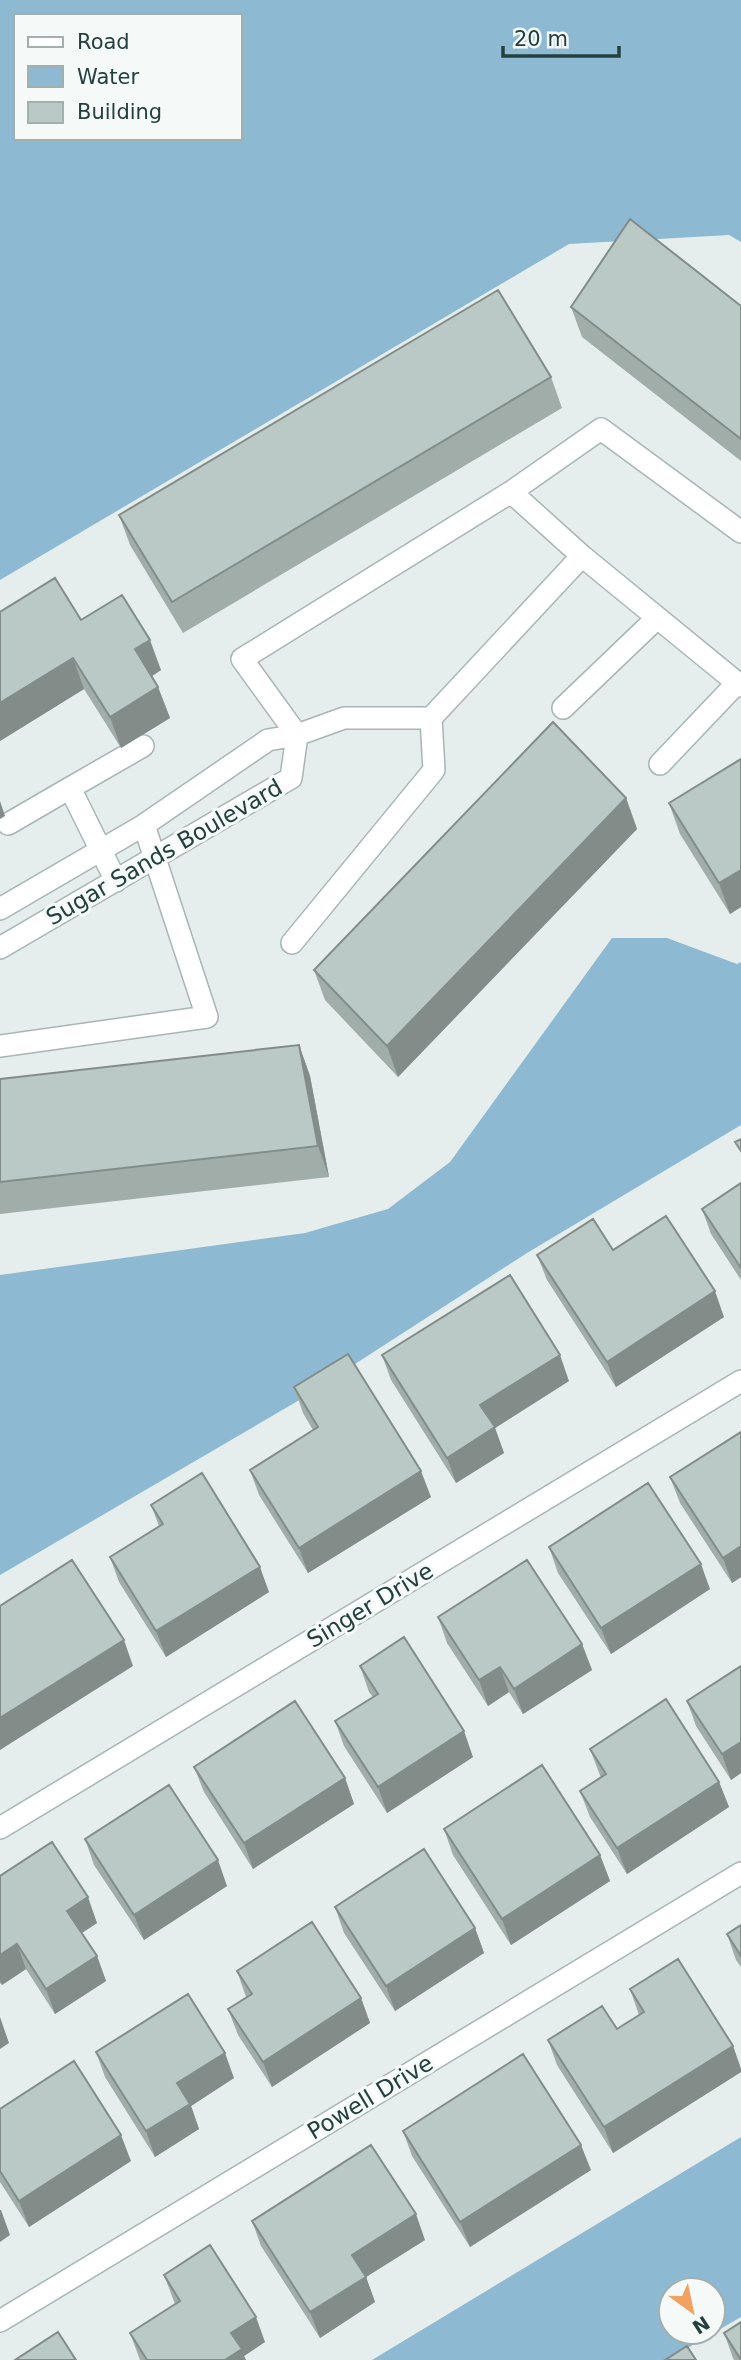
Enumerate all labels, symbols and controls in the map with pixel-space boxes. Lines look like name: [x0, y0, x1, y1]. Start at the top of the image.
legend: [14, 14, 242, 140]
scale bar: [503, 14, 618, 58]
text: 20 m: [514, 27, 568, 51]
text: Road: [77, 30, 130, 54]
text: Water: [77, 65, 139, 89]
text: Building: [77, 100, 162, 124]
street label: Sugar Sands Boulevard: [41, 774, 287, 930]
street label: Singer Drive: [302, 1557, 438, 1653]
street label: Powell Drive: [303, 2049, 437, 2145]
north arrow: [657, 2276, 727, 2346]
text: N: [689, 2312, 714, 2339]

